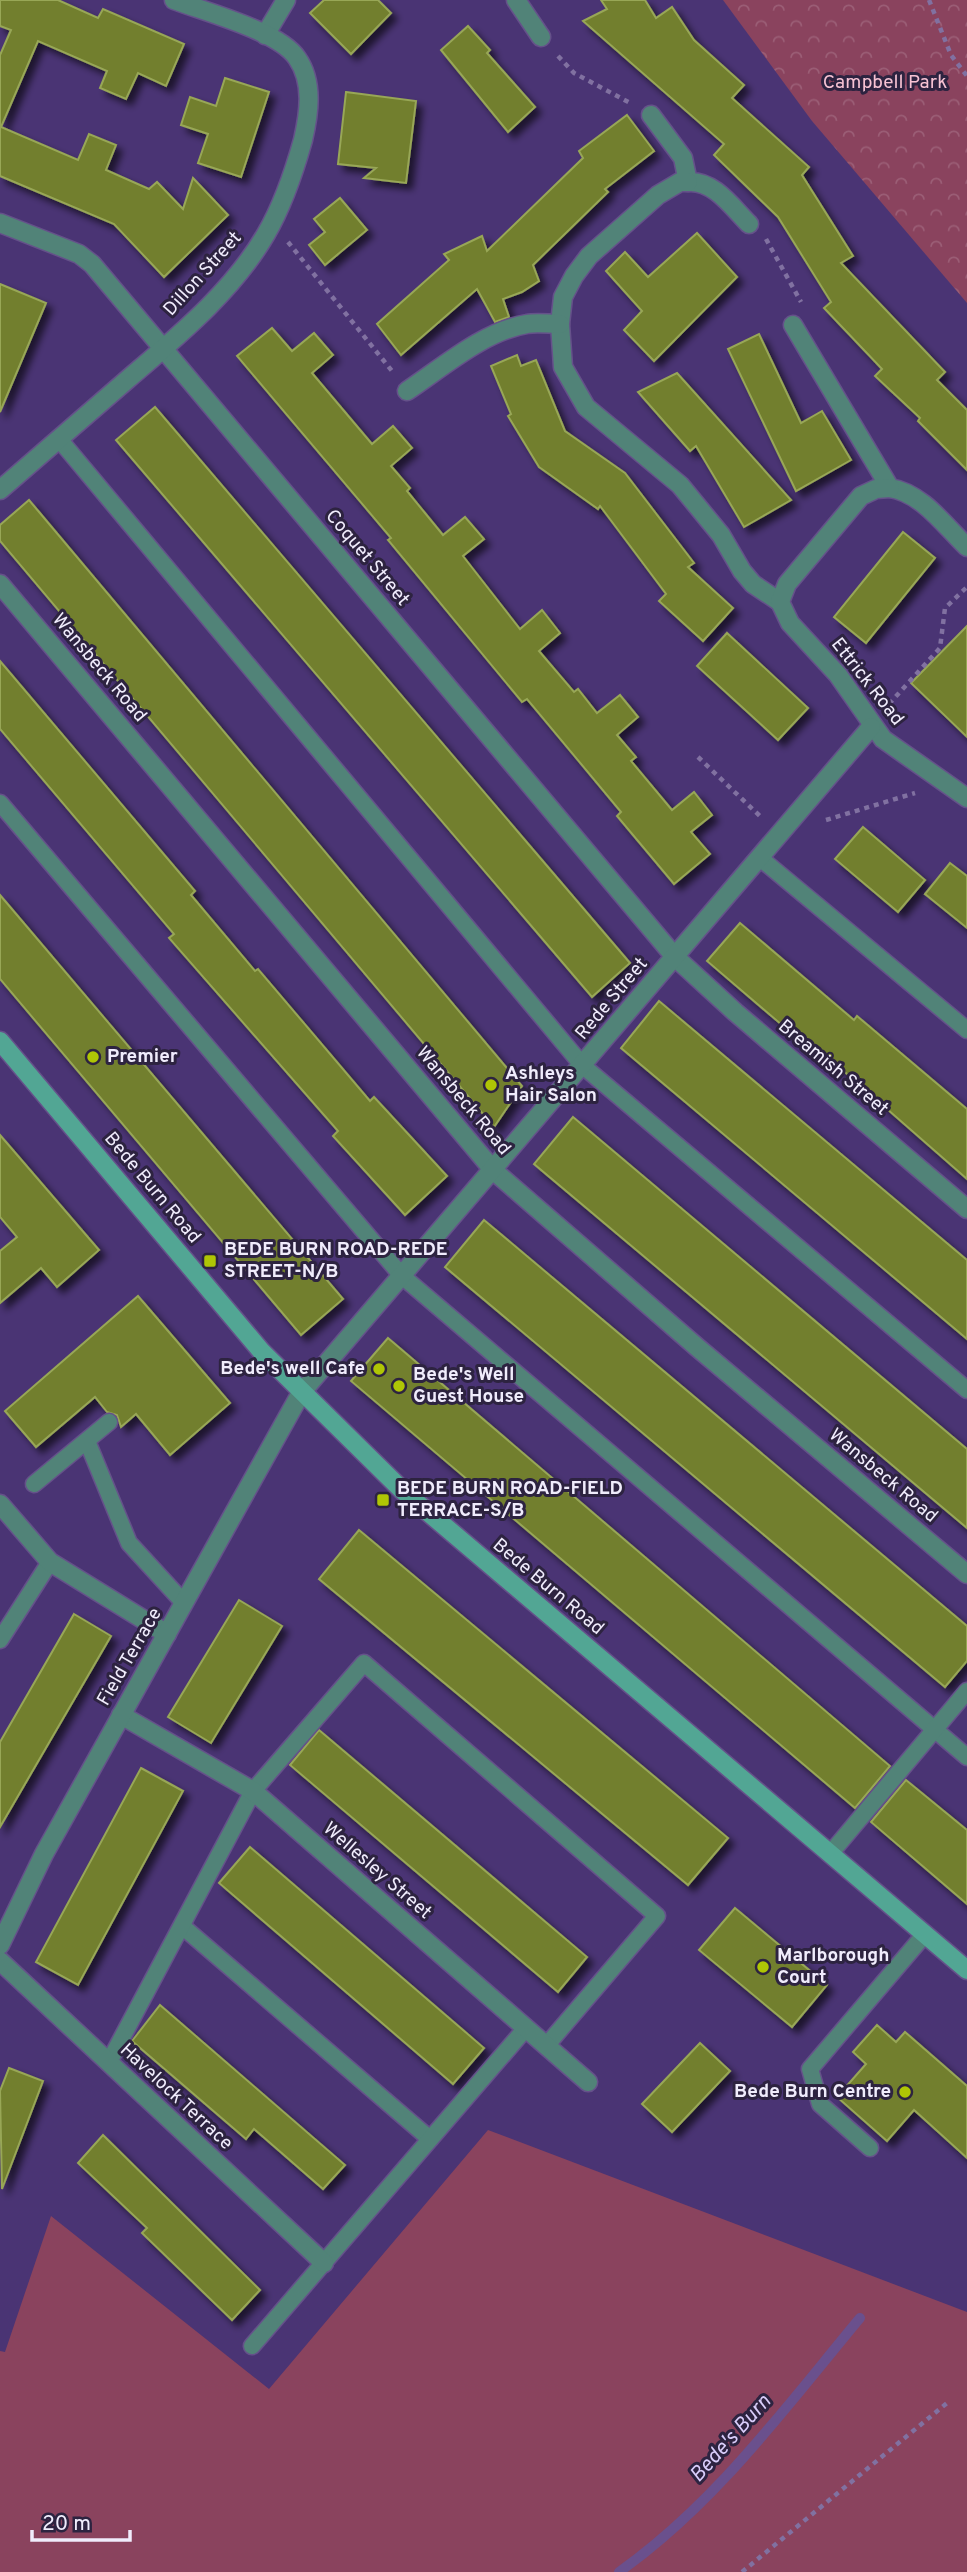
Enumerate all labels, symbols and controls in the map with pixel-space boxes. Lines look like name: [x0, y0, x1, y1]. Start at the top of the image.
park label: Campbell Park: [823, 71, 947, 95]
street label: Dillon Street: [159, 227, 247, 321]
street label: Coquet Street: [320, 505, 414, 611]
street label: Wansbeck Road: [46, 609, 152, 727]
street label: Ettrick Road: [825, 633, 909, 731]
street label: Rede Street: [571, 953, 653, 1045]
street label: Breamish Street: [773, 1015, 893, 1121]
street label: Wansbeck Road: [410, 1042, 516, 1160]
place label: Premier: [107, 1045, 178, 1069]
marker: Premier: [85, 1049, 101, 1065]
place label: Ashleys Hair Salon: [505, 1062, 597, 1108]
marker: Ashleys Hair Salon: [483, 1077, 499, 1093]
street label: Bede Burn Road: [98, 1127, 206, 1249]
place label: BEDE BURN ROAD-REDE STREET-N/B: [224, 1238, 448, 1284]
marker: BEDE BURN ROAD-REDE STREET-N/B: [202, 1253, 218, 1269]
place label: Bede's well Cafe: [220, 1357, 365, 1381]
marker: Bede's well Cafe: [371, 1361, 387, 1377]
place label: Bede's Well Guest House: [413, 1363, 524, 1409]
marker: Bede's Well Guest House: [391, 1378, 407, 1394]
street label: Wansbeck Road: [824, 1423, 942, 1529]
place label: BEDE BURN ROAD-FIELD TERRACE-S/B: [397, 1477, 623, 1523]
marker: BEDE BURN ROAD-FIELD TERRACE-S/B: [375, 1492, 391, 1508]
street label: Bede Burn Road: [487, 1533, 609, 1641]
street label: Field Terrace: [92, 1604, 168, 1710]
street label: Wellesley Street: [318, 1817, 436, 1925]
place label: Marlborough Court: [777, 1944, 890, 1990]
marker: Marlborough Court: [755, 1959, 771, 1975]
street label: Havelock Terrace: [114, 2038, 238, 2156]
place label: Bede Burn Centre: [734, 2080, 891, 2104]
marker: Bede Burn Centre: [897, 2084, 913, 2100]
water label: Bede's Burn: [684, 2389, 778, 2489]
scale bar: [32, 2498, 130, 2542]
text: 20 m: [42, 2511, 91, 2538]

